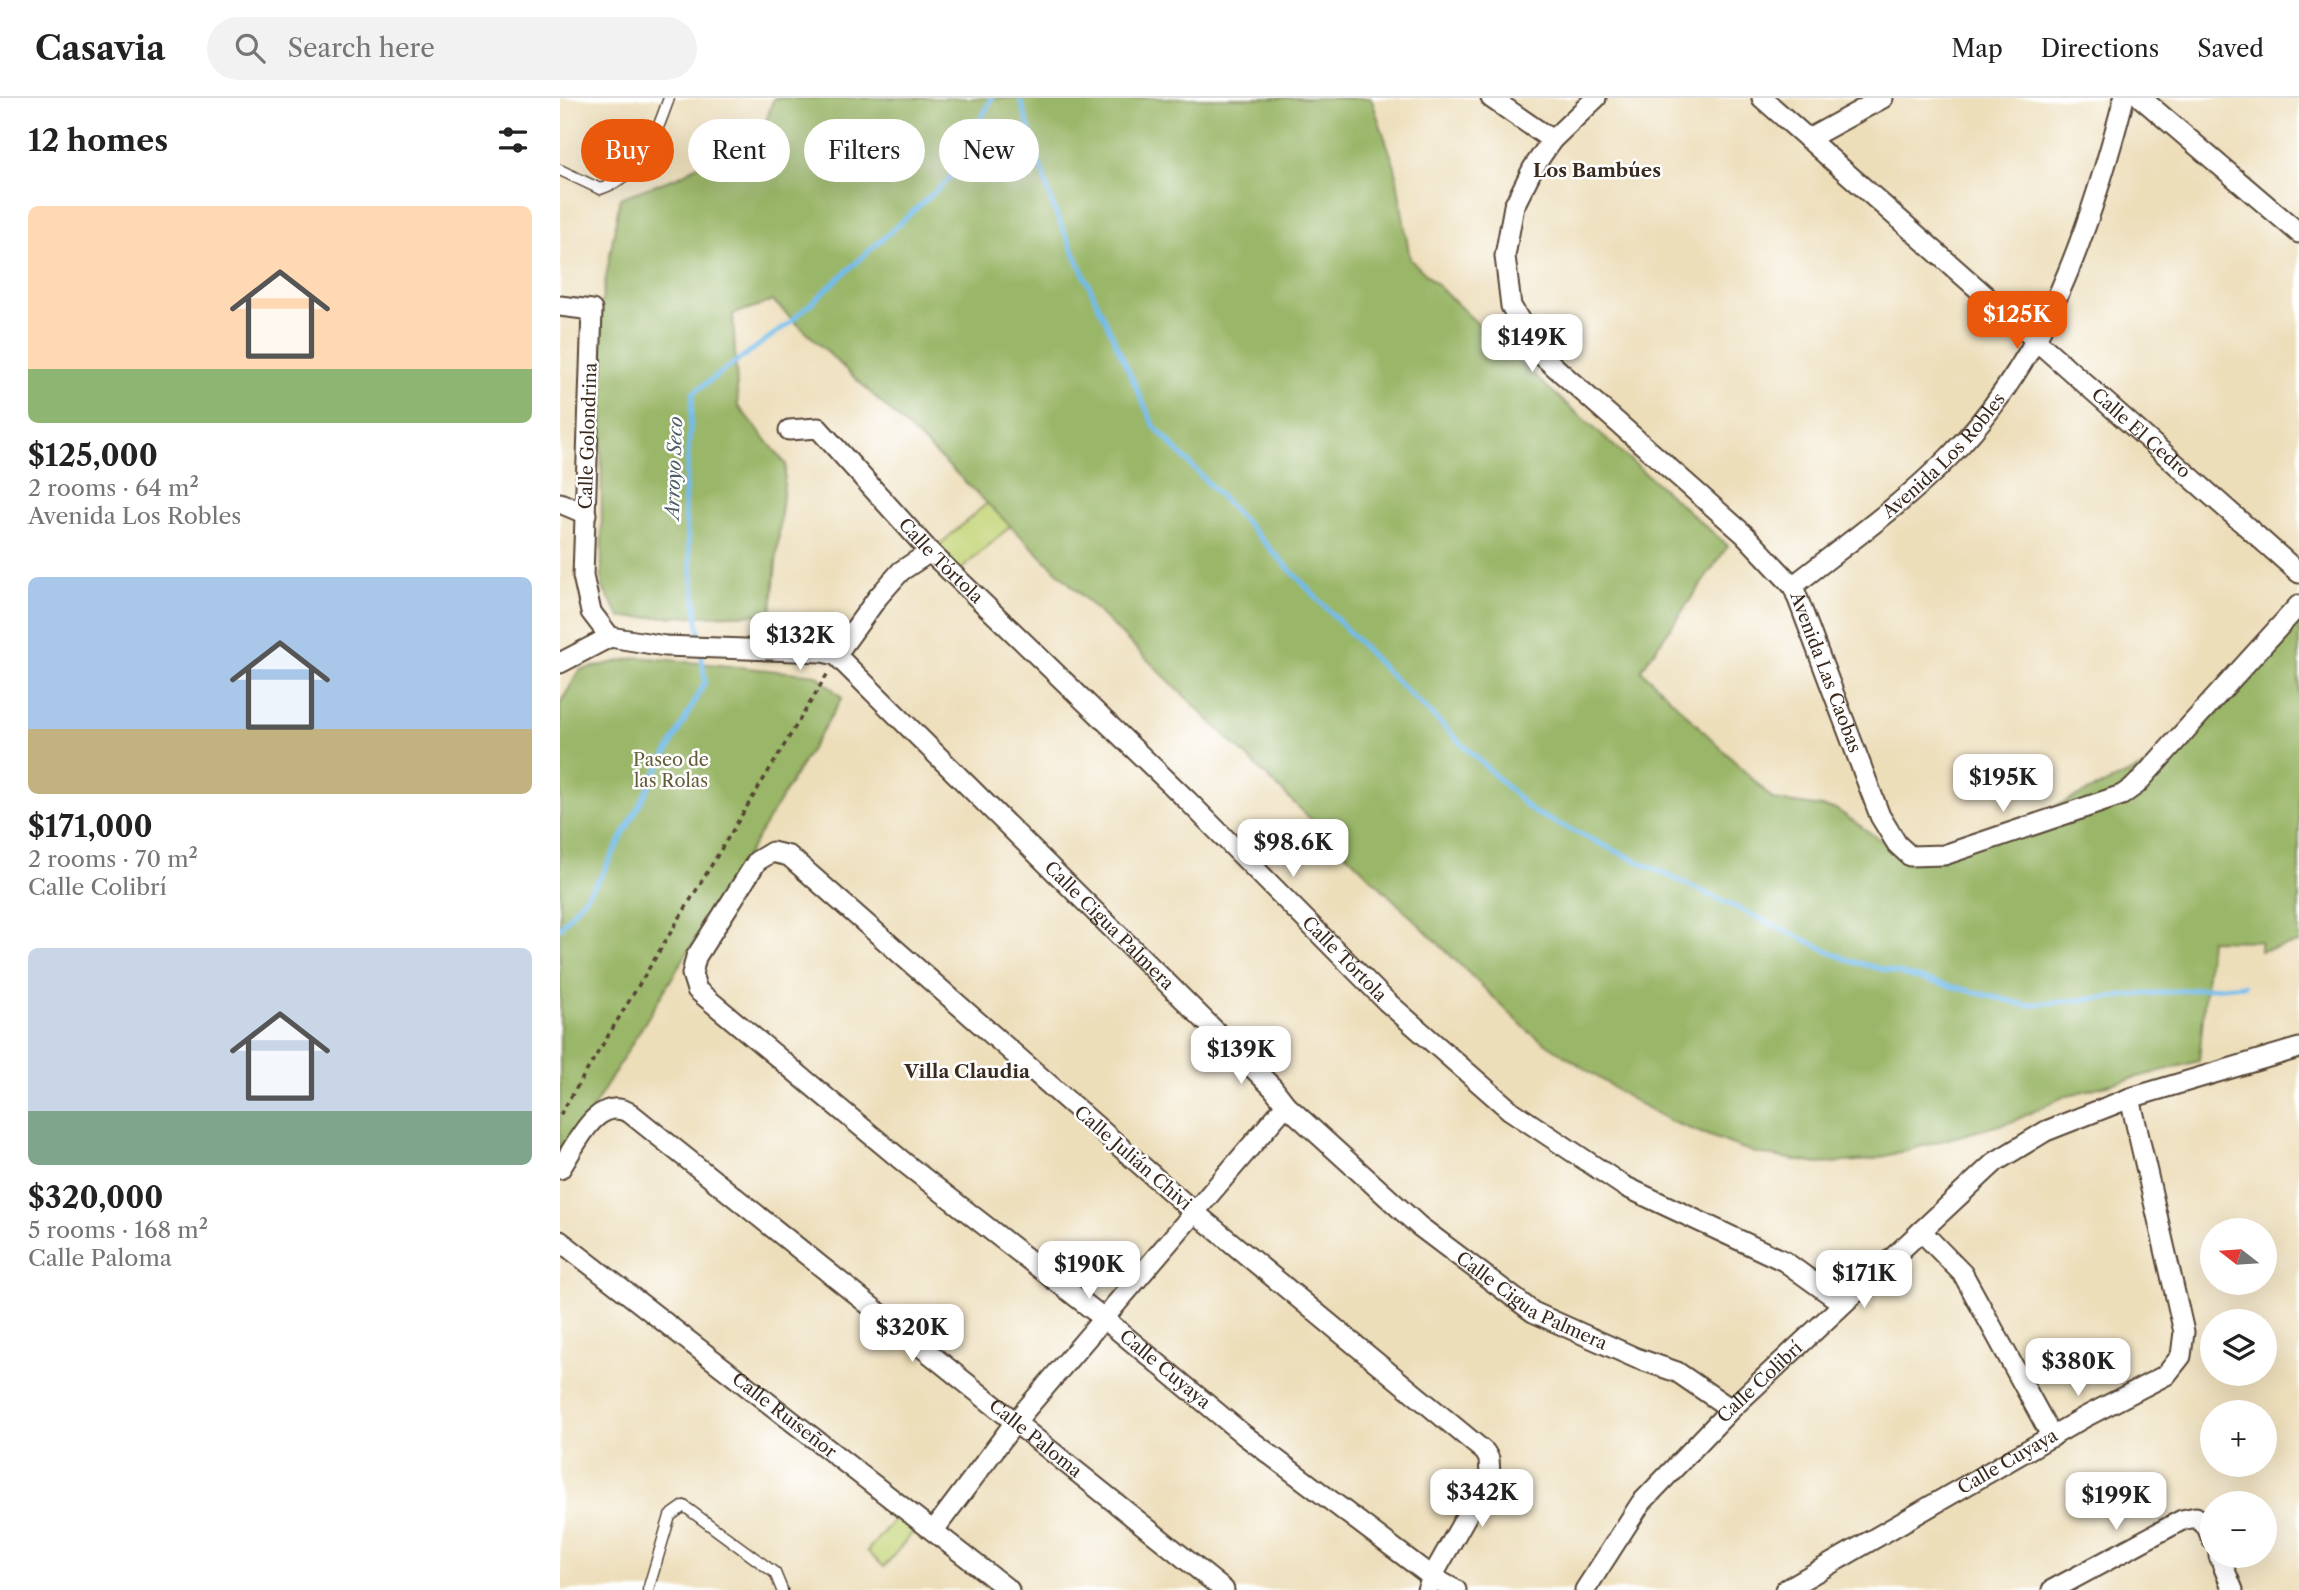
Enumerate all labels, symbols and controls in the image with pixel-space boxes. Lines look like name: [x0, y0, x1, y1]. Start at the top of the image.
search box: [207, 17, 697, 80]
text: Casavia: [35, 28, 165, 69]
icon: search: [231, 29, 269, 67]
text: Search here: [287, 32, 435, 64]
text: Map: [1951, 34, 2003, 63]
text: Directions: [2041, 34, 2159, 63]
text: Saved: [2197, 34, 2264, 63]
chip: Buy: [581, 119, 674, 182]
chip: Rent: [688, 119, 790, 182]
chip: Filters: [804, 119, 925, 182]
chip: New: [939, 119, 1039, 182]
icon: filters: [494, 121, 532, 159]
text: 12 homes: [28, 122, 168, 159]
district label: Los Bambúes: [1533, 159, 1661, 182]
icon: home: [217, 251, 343, 377]
pin: $125K: [1968, 292, 2066, 351]
text: $125K: [1983, 300, 2051, 328]
pin: $149K: [1483, 314, 1581, 374]
text: $149K: [1498, 323, 1566, 351]
street label: Calle Golondrina: [574, 362, 602, 510]
street label: Calle El Cedro: [2087, 384, 2195, 483]
street label: Avenida Los Robles: [1877, 389, 2010, 524]
water label: Arroyo Seco: [661, 416, 687, 523]
text: $125,000: [28, 437, 158, 474]
text: 2 rooms · 64 m²: [28, 474, 199, 502]
text: Avenida Los Robles: [28, 502, 241, 530]
street label: Calle Tórtola: [894, 514, 988, 608]
street label: Avenida Las Caobas: [1785, 588, 1866, 756]
pin: $132K: [751, 612, 849, 672]
text: $132K: [766, 621, 834, 649]
icon: home: [217, 622, 343, 748]
park label: Paseo de las Rolas: [633, 749, 709, 792]
pin: $195K: [1954, 754, 2052, 814]
text: $195K: [1969, 763, 2037, 791]
text: $171,000: [28, 808, 153, 845]
pin: $98.6K: [1236, 820, 1350, 879]
text: $98.6K: [1253, 828, 1333, 856]
text: 2 rooms · 70 m²: [28, 845, 198, 873]
street label: Calle Cigua Palmera: [1040, 857, 1179, 995]
text: Calle Colibrí: [28, 873, 167, 901]
street label: Calle Tórtola: [1297, 912, 1392, 1007]
icon: home: [217, 993, 343, 1119]
pin: $139K: [1192, 1026, 1290, 1086]
text: $139K: [1207, 1035, 1275, 1063]
district label: Villa Claudia: [903, 1060, 1031, 1083]
street label: Calle Julián Chivi: [1070, 1101, 1197, 1215]
text: $320,000: [28, 1179, 163, 1216]
text: 5 rooms · 168 m²: [28, 1216, 208, 1244]
north arrow: [2200, 1218, 2277, 1295]
map controls: [2200, 1218, 2277, 1568]
pin: $190K: [1040, 1242, 1138, 1301]
text: Calle Paloma: [28, 1244, 172, 1272]
street label: Calle Cigua Palmera: [1452, 1247, 1611, 1355]
text: $190K: [1054, 1250, 1124, 1278]
pin: $171K: [1815, 1250, 1913, 1310]
text: $171K: [1832, 1259, 1896, 1287]
pin: $320K: [863, 1304, 961, 1364]
button: layers: [2200, 1309, 2277, 1386]
text: $320K: [876, 1313, 948, 1341]
street label: Calle Cuyaya: [1115, 1325, 1215, 1414]
street label: Calle Colibrí: [1713, 1337, 1807, 1427]
pin: $380K: [2029, 1338, 2127, 1398]
text: $380K: [2041, 1347, 2115, 1375]
street label: Calle Ruiseñor: [728, 1368, 841, 1463]
street label: Calle Paloma: [985, 1395, 1087, 1483]
button: +: [2200, 1400, 2277, 1477]
street label: Calle Cuyaya: [1954, 1424, 2062, 1499]
pin: $342K: [1433, 1470, 1531, 1529]
pin: $199K: [2067, 1472, 2165, 1532]
text: $342K: [1446, 1478, 1518, 1506]
text: $199K: [2081, 1481, 2151, 1509]
button: −: [2200, 1491, 2277, 1568]

